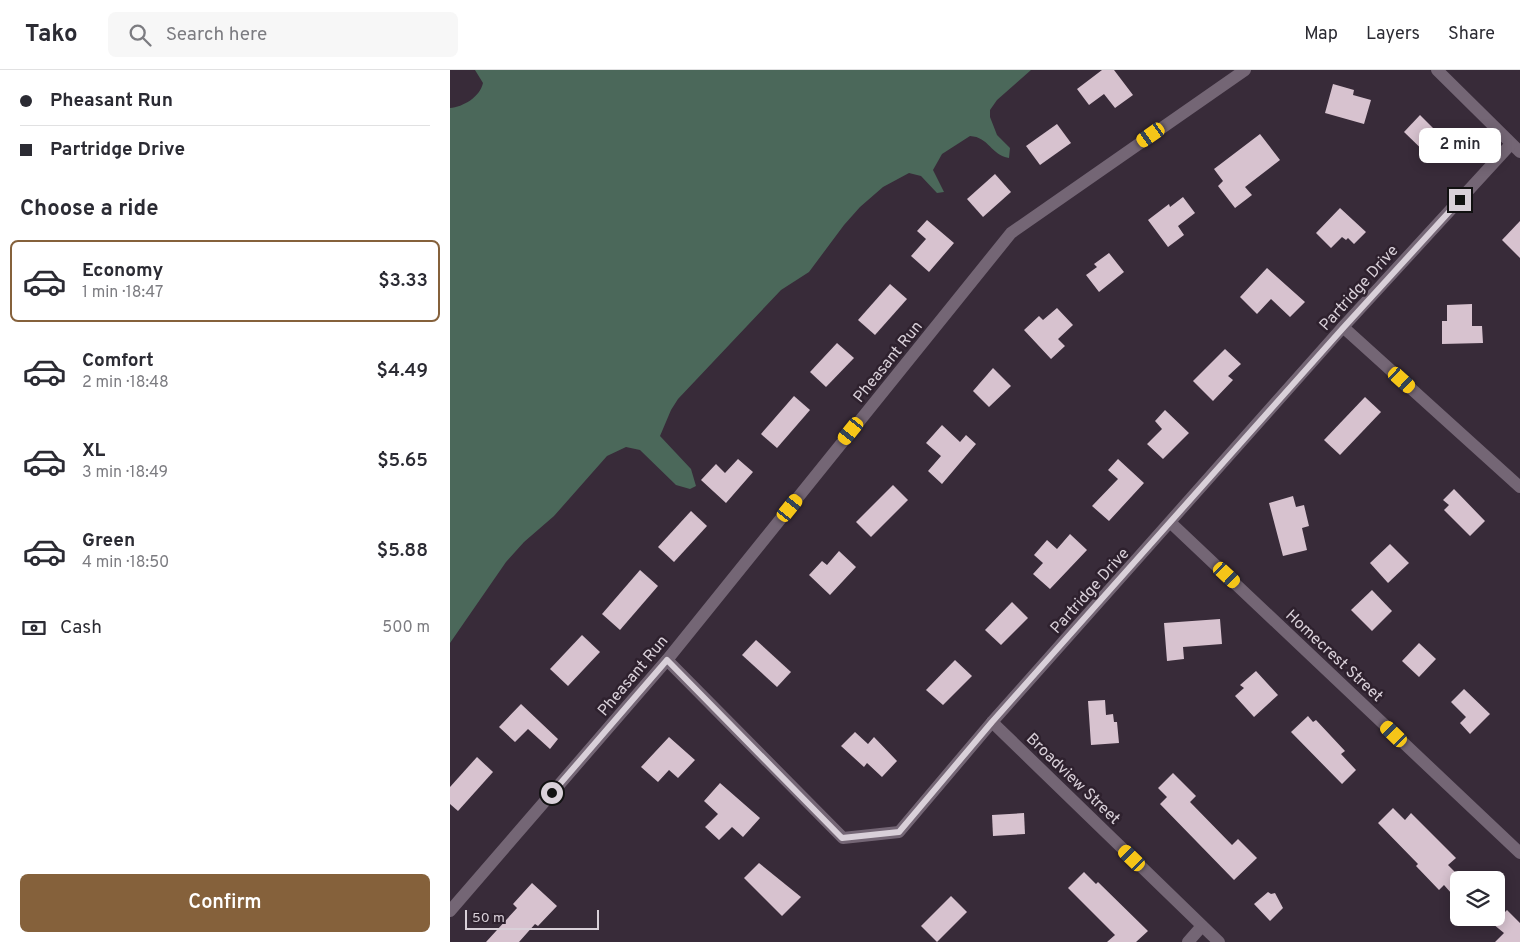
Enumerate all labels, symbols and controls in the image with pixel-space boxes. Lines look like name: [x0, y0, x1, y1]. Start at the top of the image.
search box: [108, 12, 458, 57]
text: Tako: [25, 20, 78, 50]
icon: search: [126, 21, 154, 49]
text: Search here: [166, 23, 267, 47]
text: Map: [1304, 23, 1338, 46]
text: Layers: [1366, 23, 1420, 46]
text: Share: [1448, 23, 1495, 46]
text: Pheasant Run: [50, 89, 173, 113]
car: [1134, 120, 1167, 150]
callout: 2 min: [1419, 128, 1501, 162]
text: 2 min: [1439, 135, 1481, 155]
text: Partridge Drive: [50, 138, 185, 162]
route end: [1449, 189, 1471, 211]
text: Choose a ride: [20, 196, 158, 223]
street label: Partridge Drive: [1316, 241, 1403, 335]
icon: car: [22, 259, 67, 304]
text: Economy: [82, 259, 163, 283]
text: $3.33: [378, 269, 428, 293]
text: 1 min · 18:47: [82, 283, 163, 303]
street label: Pheasant Run: [850, 317, 928, 407]
icon: car: [22, 349, 67, 394]
text: Comfort: [82, 349, 154, 373]
text: $4.49: [377, 359, 428, 383]
car: [1385, 364, 1418, 396]
text: 2 min · 18:48: [82, 373, 169, 393]
car: [835, 415, 866, 447]
icon: car: [22, 439, 67, 484]
text: XL: [82, 439, 105, 463]
text: $5.65: [377, 449, 428, 473]
text: 3 min · 18:49: [82, 463, 168, 483]
car: [774, 492, 805, 524]
icon: car: [22, 529, 67, 574]
text: Green: [82, 529, 135, 553]
text: $5.88: [377, 539, 428, 563]
street label: Partridge Drive: [1047, 544, 1134, 638]
text: 4 min · 18:50: [82, 553, 169, 573]
car: [1210, 559, 1243, 591]
street label: Homecrest Street: [1281, 606, 1387, 707]
icon: cash: [20, 614, 48, 642]
text: Cash: [60, 616, 102, 640]
text: 500 m: [382, 618, 430, 638]
street label: Pheasant Run: [594, 632, 673, 721]
car: [1378, 718, 1410, 750]
street label: Broadview Street: [1021, 729, 1124, 829]
route start: [541, 782, 563, 804]
car: [1116, 842, 1148, 874]
map controls: [1450, 871, 1505, 926]
button: layers: [1450, 871, 1505, 926]
button: Confirm: [20, 874, 430, 932]
scale bar: [465, 907, 599, 930]
text: 50 m: [472, 910, 505, 927]

